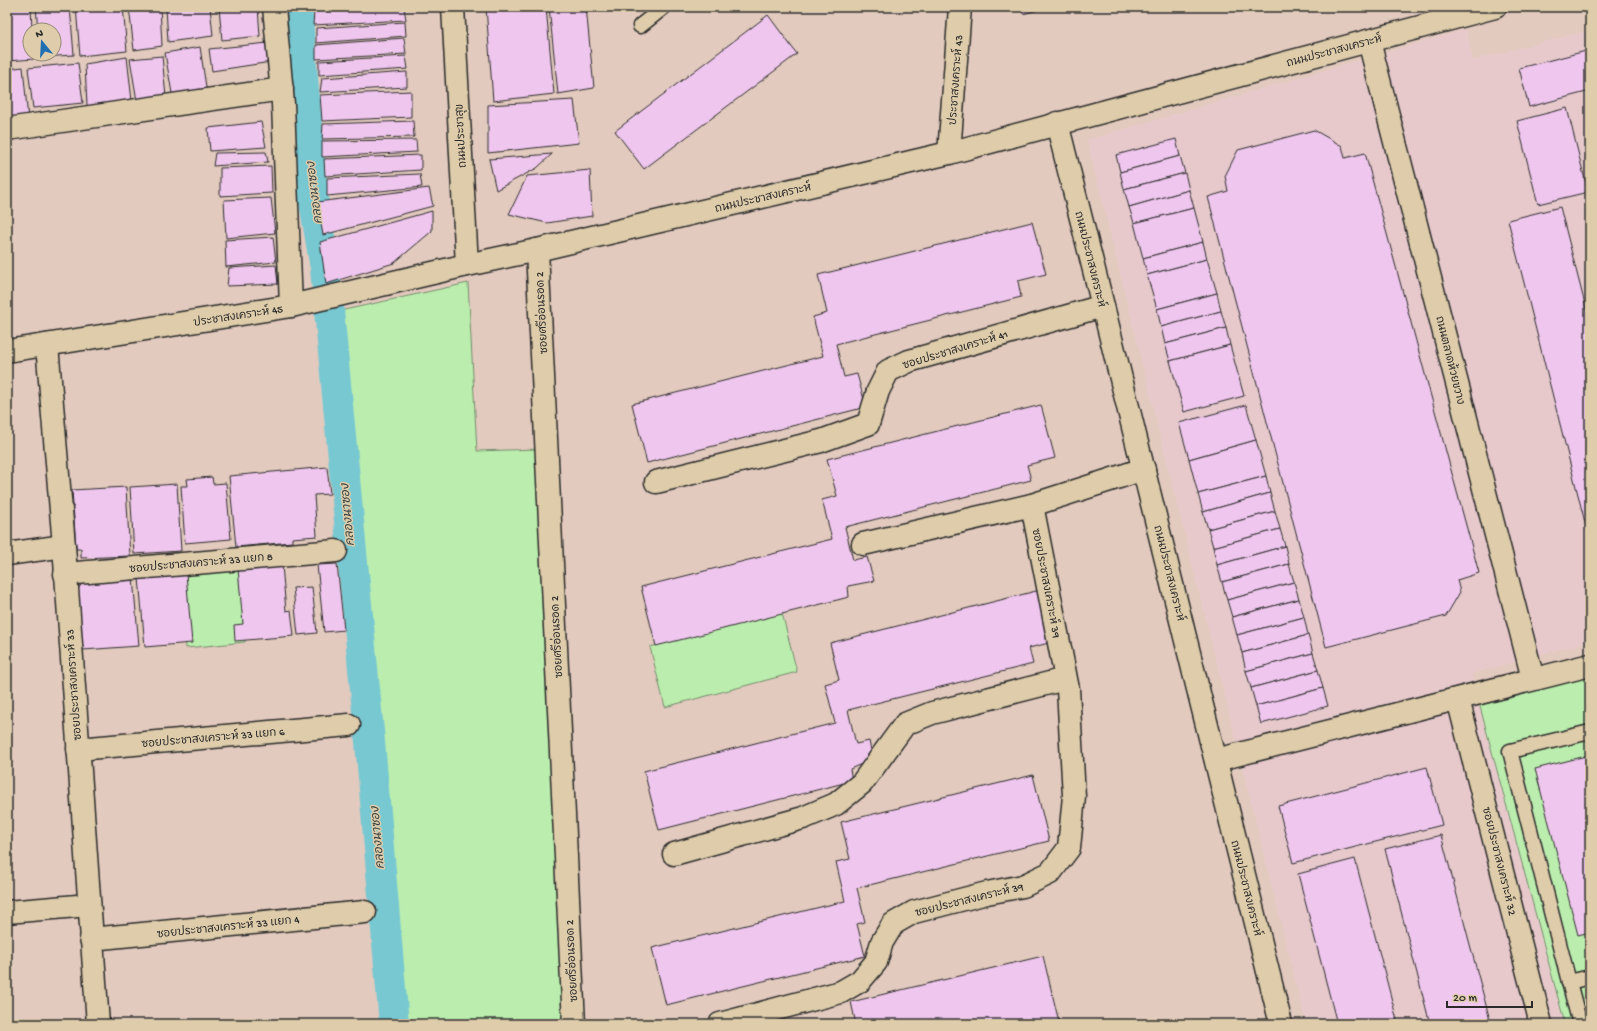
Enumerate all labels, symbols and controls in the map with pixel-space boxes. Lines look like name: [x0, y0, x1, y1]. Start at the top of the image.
north arrow: [22, 22, 62, 62]
text: N: [34, 28, 45, 41]
street label: ถนนประชาสงเคราะห์: [1284, 30, 1384, 70]
street label: ประชาสงเคราะห์ 43: [944, 34, 966, 126]
street label: ถนนประชาสุข: [451, 103, 471, 168]
water label: คลองนาซอง: [305, 159, 327, 225]
street label: ถนนประชาสงเคราะห์: [713, 178, 813, 216]
street label: ถนนประชาสงเคราะห์: [1071, 209, 1111, 309]
street label: ซอยศรีอ่อนรอด 2: [531, 271, 551, 354]
street label: ประชาสงเคราะห์ 45: [192, 300, 284, 330]
street label: ถนนตลาดห้วยขวาง: [1432, 314, 1469, 406]
street label: ซอยประชาสงเคราะห์ 41: [900, 325, 1010, 373]
water label: คลองนาซอง: [339, 482, 359, 547]
street label: ถนนประชาสงเคราะห์: [1150, 523, 1190, 623]
street label: ซอยประชาสงเคราะห์ 39: [1029, 527, 1066, 640]
street label: ซอยประชาสงเคราะห์ 33 แยก 8: [129, 548, 273, 576]
street label: ซอยศรีอ่อนรอด 2: [546, 595, 566, 678]
street label: ซอยประชาสงเคราะห์ 33: [61, 629, 85, 741]
street label: ซอยประชาสงเคราะห์ 33 แยก 6: [141, 723, 286, 751]
water label: คลองนาซอง: [369, 805, 389, 870]
street label: ซอยประชาสงเคราะห์ 32: [1479, 805, 1521, 917]
street label: ถนนประชาสงเคราะห์: [1227, 838, 1267, 938]
street label: ซอยประชาสงเคราะห์ 39: [913, 878, 1025, 920]
street label: ซอยประชาสงเคราะห์ 33 แยก 4: [156, 910, 301, 941]
street label: ซอยศรีอ่อนรอด 2: [561, 919, 581, 1002]
scale bar: [1447, 983, 1532, 1009]
text: 20 m: [1453, 992, 1478, 1006]

